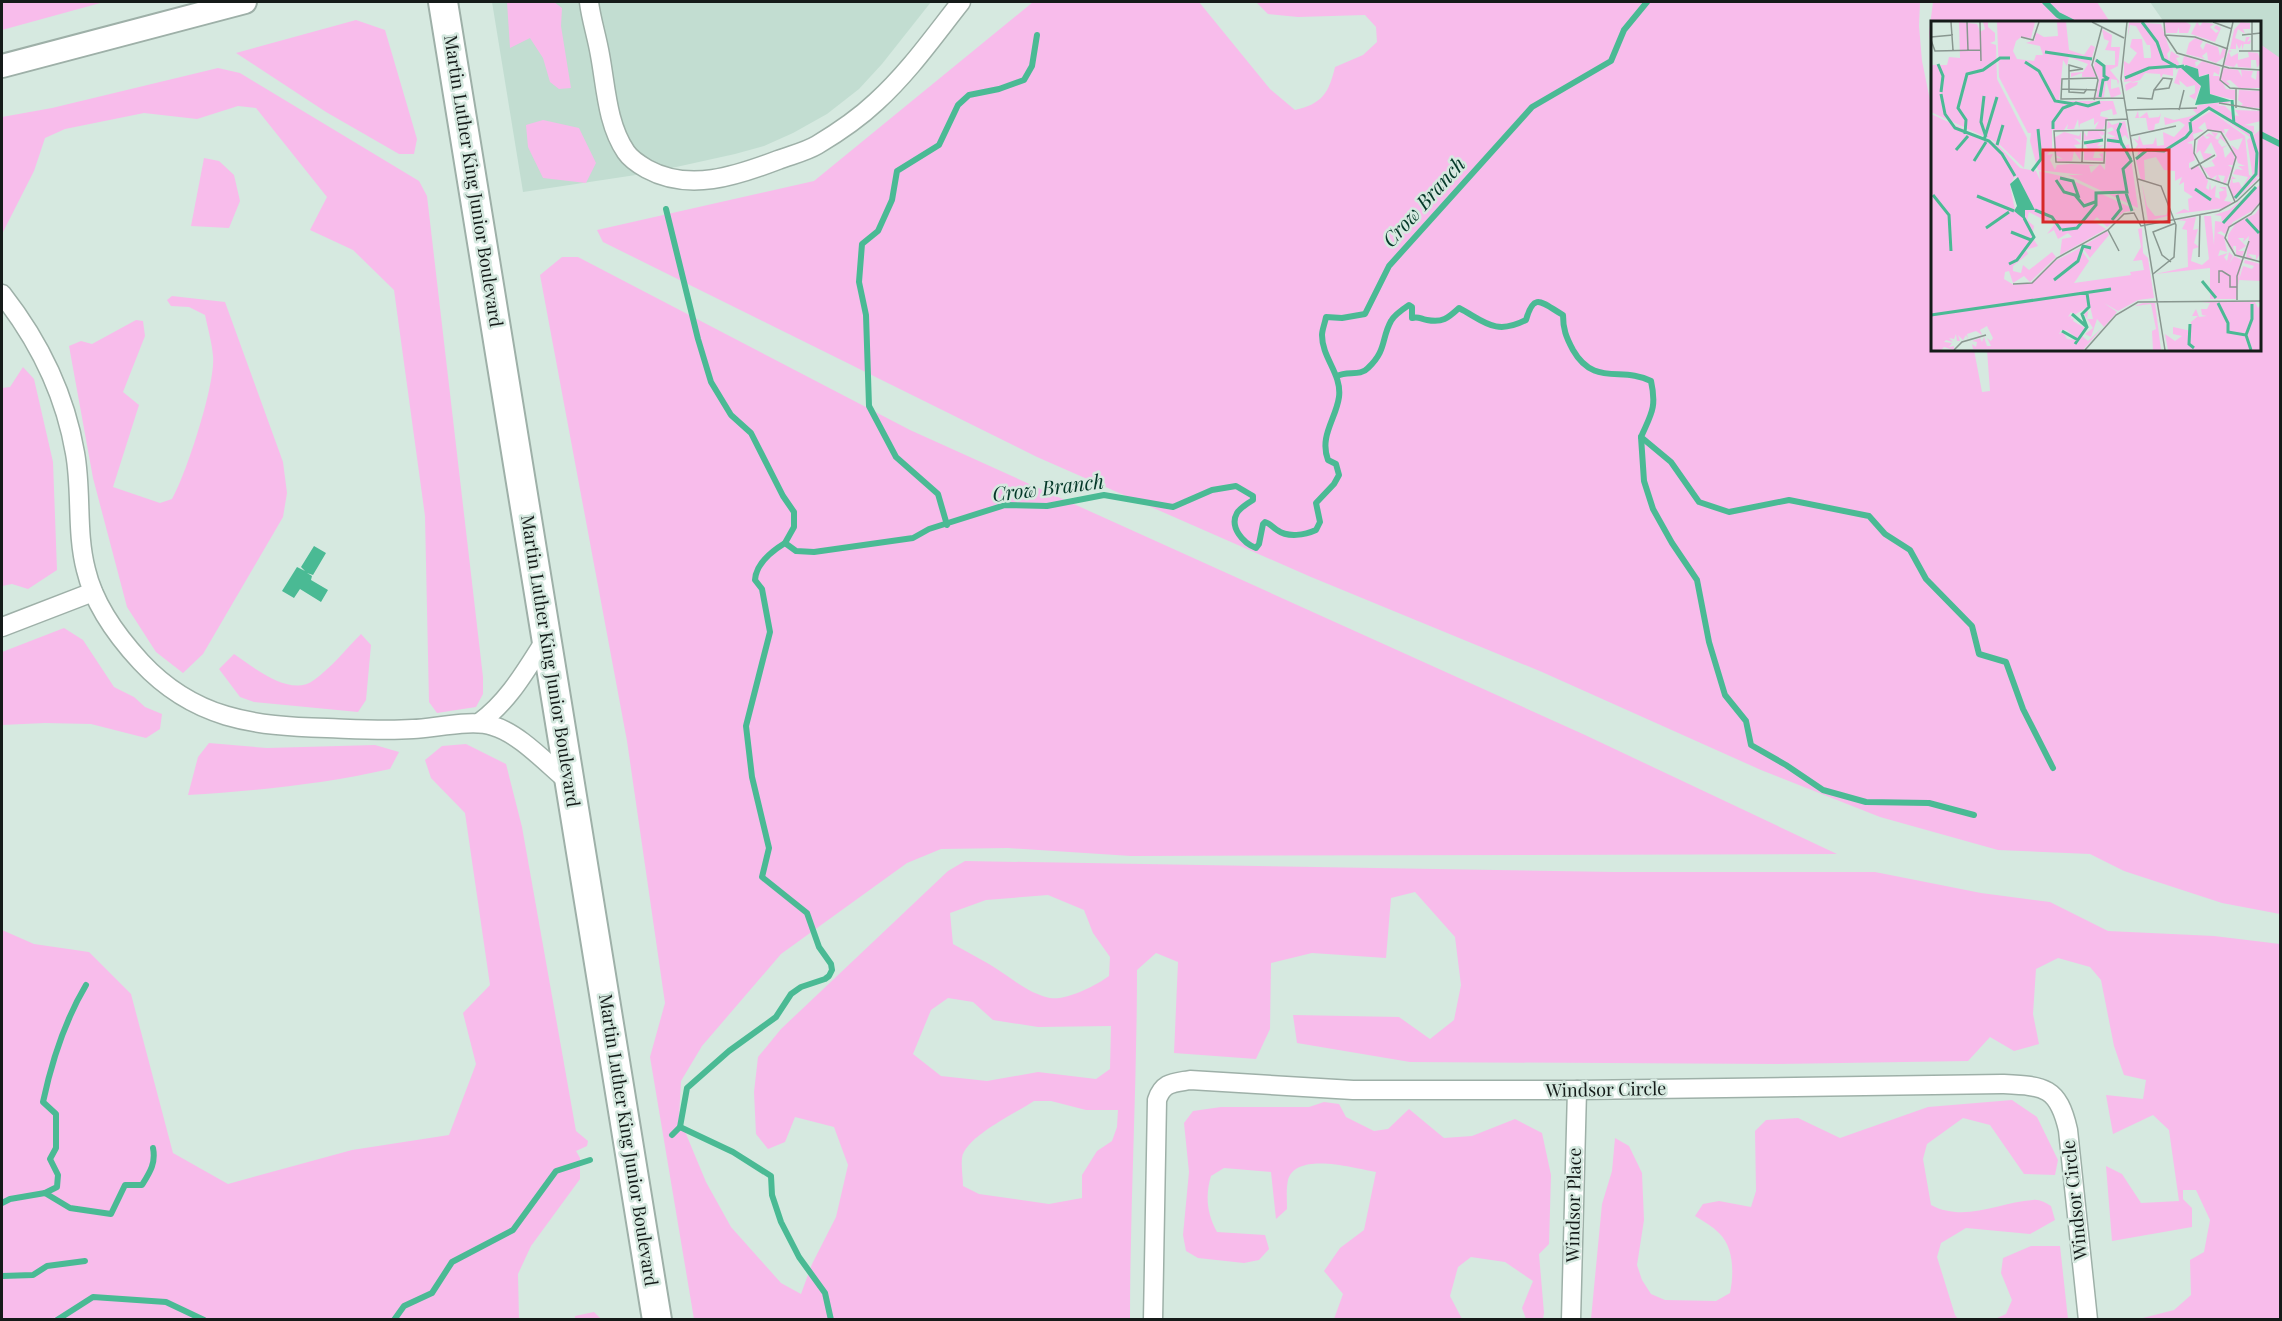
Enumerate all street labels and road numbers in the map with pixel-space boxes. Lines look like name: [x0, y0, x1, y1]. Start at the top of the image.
street label: Martin Luther King Junior Boulevard: [439, 33, 509, 329]
street label: Martin Luther King Junior Boulevard: [516, 513, 586, 809]
street label: Martin Luther King Junior Boulevard: [594, 992, 664, 1288]
street label: Windsor Circle: [1545, 1076, 1666, 1102]
street label: Windsor Circle: [2056, 1139, 2092, 1262]
street label: Windsor Place: [1560, 1147, 1586, 1264]

